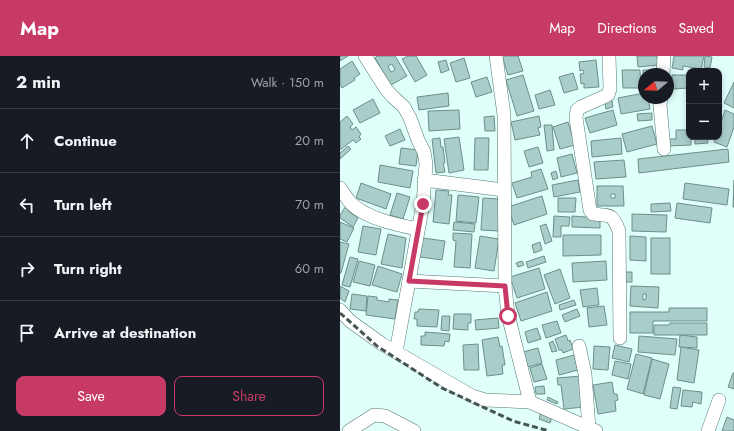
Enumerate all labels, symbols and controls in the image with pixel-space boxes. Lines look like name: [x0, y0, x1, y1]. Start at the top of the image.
text: Map: [20, 15, 59, 42]
text: Map: [549, 18, 575, 38]
text: Directions: [597, 18, 657, 38]
text: Saved: [679, 18, 714, 38]
north arrow: [638, 68, 674, 104]
map controls: [686, 68, 722, 140]
button: +: [686, 68, 722, 104]
text: 2 min: [16, 70, 61, 94]
text: Walk · 150 m: [251, 73, 324, 92]
button: −: [686, 104, 722, 140]
icon: ahead: [16, 130, 38, 152]
text: Continue: [54, 130, 117, 152]
text: 20 m: [295, 131, 324, 150]
icon: left: [16, 194, 38, 216]
text: Turn left: [54, 194, 112, 216]
text: 70 m: [295, 195, 324, 214]
route end: [414, 195, 432, 213]
icon: right: [16, 258, 38, 280]
text: Turn right: [54, 258, 122, 280]
text: 60 m: [295, 259, 324, 278]
route start: [499, 307, 517, 325]
icon: arrive: [16, 322, 38, 344]
text: Arrive at destination: [54, 322, 196, 344]
button: Save: [16, 376, 166, 416]
button: Share: [174, 376, 324, 416]

